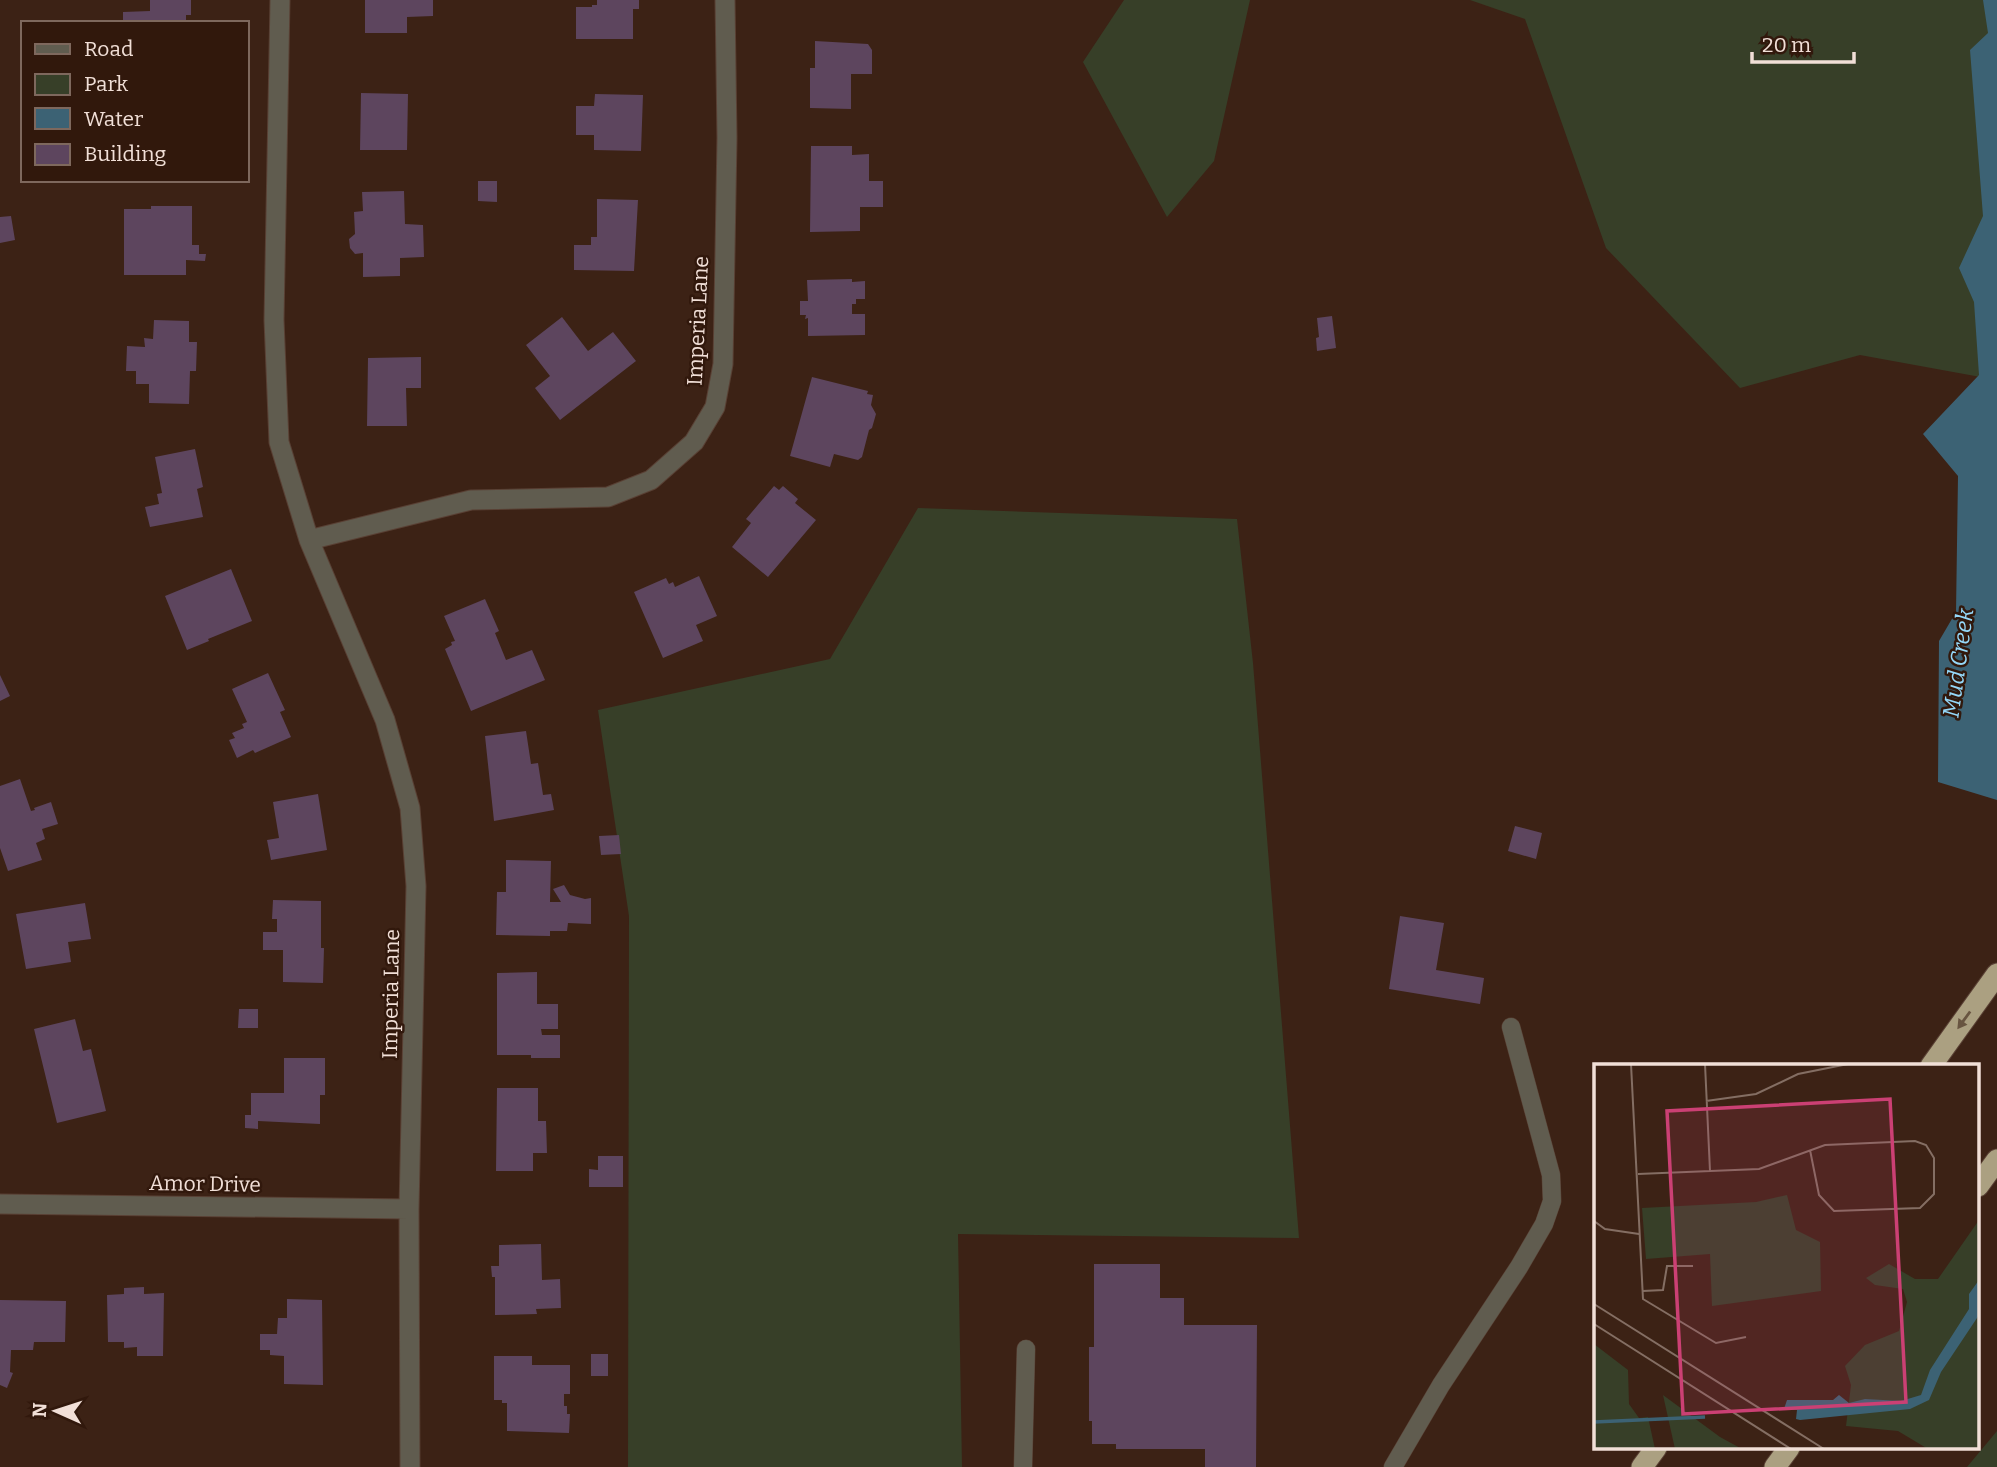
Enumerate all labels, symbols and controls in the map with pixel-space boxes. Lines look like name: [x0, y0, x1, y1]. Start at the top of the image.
legend: [21, 21, 248, 182]
scale bar: [1752, 21, 1854, 65]
text: 20 m: [1762, 32, 1811, 58]
text: Road: [84, 36, 133, 62]
text: Park: [84, 71, 128, 97]
text: Water: [84, 106, 143, 132]
text: Building: [84, 141, 167, 167]
street label: Imperia Lane: [682, 256, 714, 386]
water label: Mud Creek: [1936, 606, 1980, 719]
street label: Imperia Lane: [377, 929, 405, 1059]
one-way arrow: [1957, 1011, 1971, 1029]
inset map: [1594, 1064, 1980, 1450]
street label: Amor Drive: [149, 1170, 261, 1198]
north arrow: [21, 1376, 91, 1446]
text: N: [28, 1402, 51, 1418]

